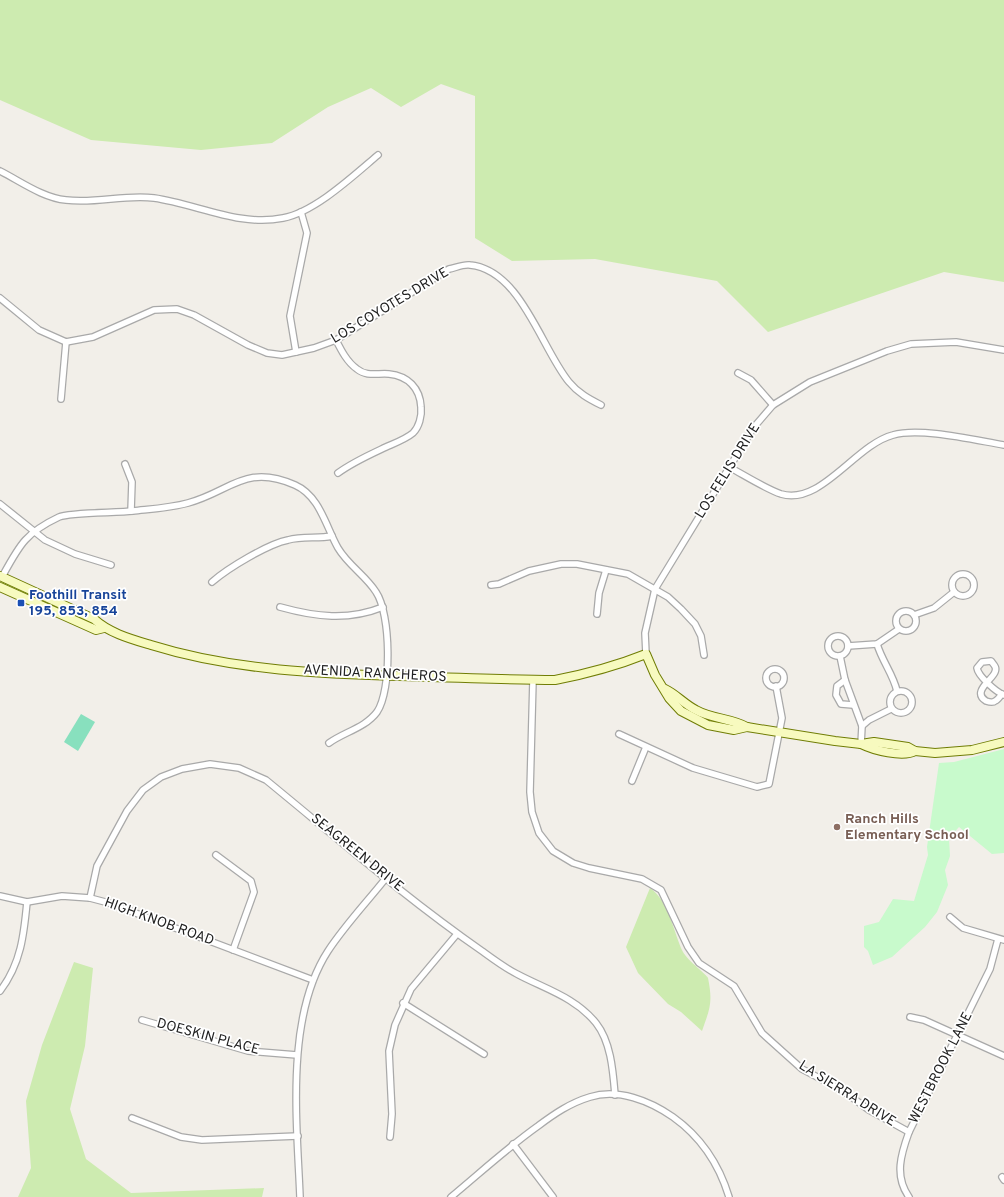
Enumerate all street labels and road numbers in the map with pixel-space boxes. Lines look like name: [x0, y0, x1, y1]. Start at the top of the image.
street label: LOS COYOTES DRIVE: [328, 264, 452, 348]
street label: LOS FELIS DRIVE: [692, 420, 764, 522]
street label: AVENIDA RANCHEROS: [303, 662, 447, 686]
street label: SEAGREEN DRIVE: [307, 810, 407, 896]
street label: HIGH KNOB ROAD: [102, 894, 216, 950]
street label: WESTBROOK LANE: [906, 1009, 976, 1127]
street label: DOESKIN PLACE: [155, 1015, 261, 1059]
street label: LA SIERRA DRIVE: [795, 1057, 899, 1131]

